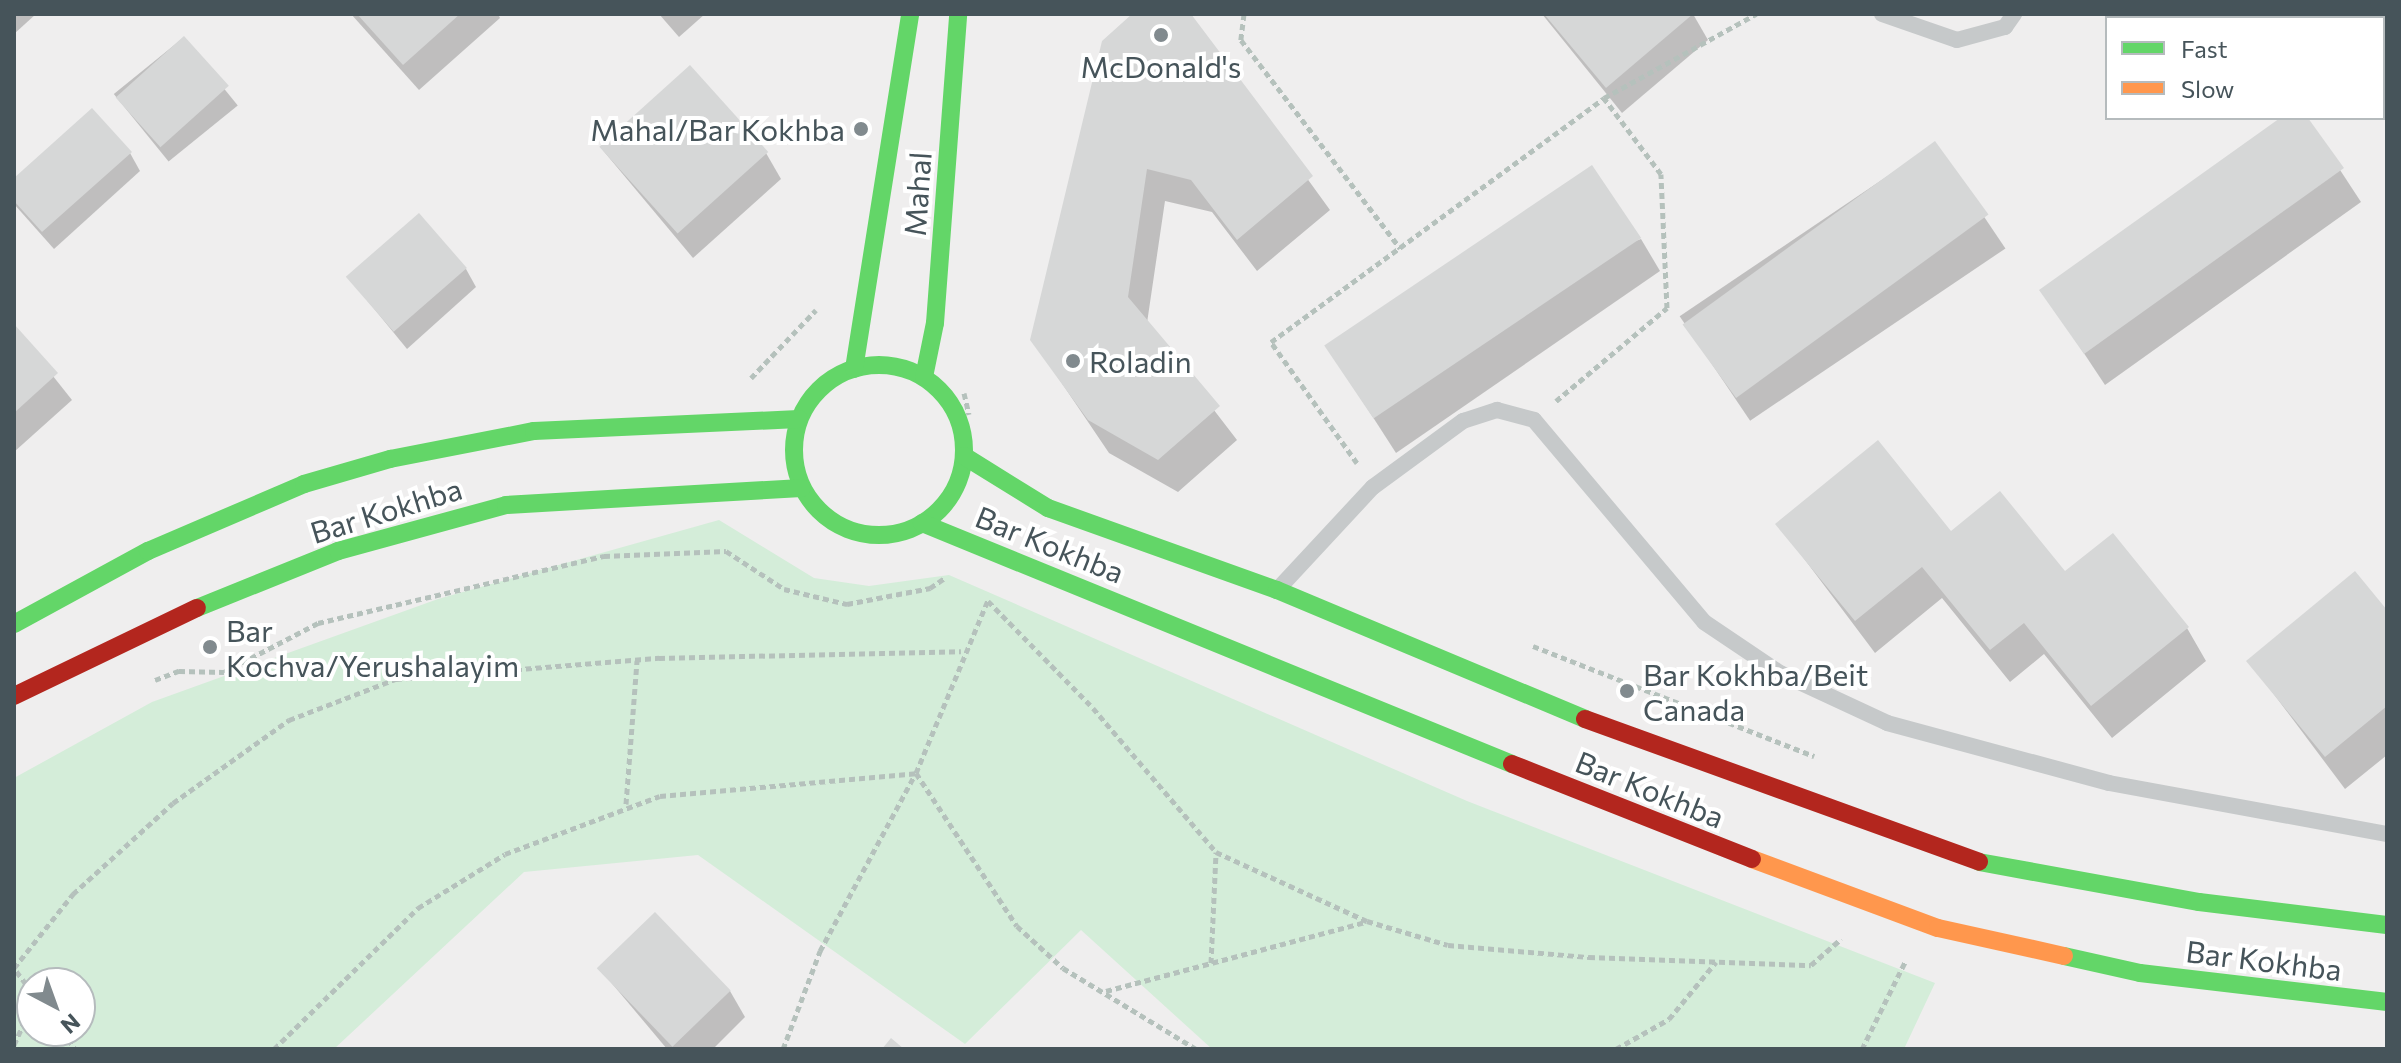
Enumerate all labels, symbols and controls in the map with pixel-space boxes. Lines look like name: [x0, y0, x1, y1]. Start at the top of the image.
legend: [2105, 16, 2385, 120]
marker: McDonald's: [1152, 26, 1170, 44]
text: Fast: [2181, 34, 2228, 63]
place label: McDonald's: [1080, 48, 1242, 84]
text: Slow: [2181, 74, 2234, 103]
place label: Mahal/Bar Kokhba: [590, 111, 845, 147]
marker: Mahal/Bar Kokhba: [852, 120, 870, 138]
street label: Mahal: [896, 151, 938, 237]
place label: Roladin: [1089, 343, 1192, 379]
marker: Roladin: [1064, 352, 1082, 370]
street label: Bar Kokhba: [306, 470, 466, 550]
street label: Bar Kokhba: [971, 498, 1129, 590]
place label: Bar Kochva/Yerushalayim: [226, 612, 519, 682]
marker: Bar Kochva/Yerushalayim: [201, 638, 219, 656]
place label: Bar Kokhba/Beit Canada: [1643, 656, 1868, 726]
marker: Bar Kokhba/Beit Canada: [1618, 682, 1636, 700]
street label: Bar Kokhba: [1571, 743, 1729, 835]
street label: Bar Kokhba: [2184, 933, 2344, 987]
north arrow: [16, 967, 96, 1047]
text: N: [56, 1008, 86, 1040]

